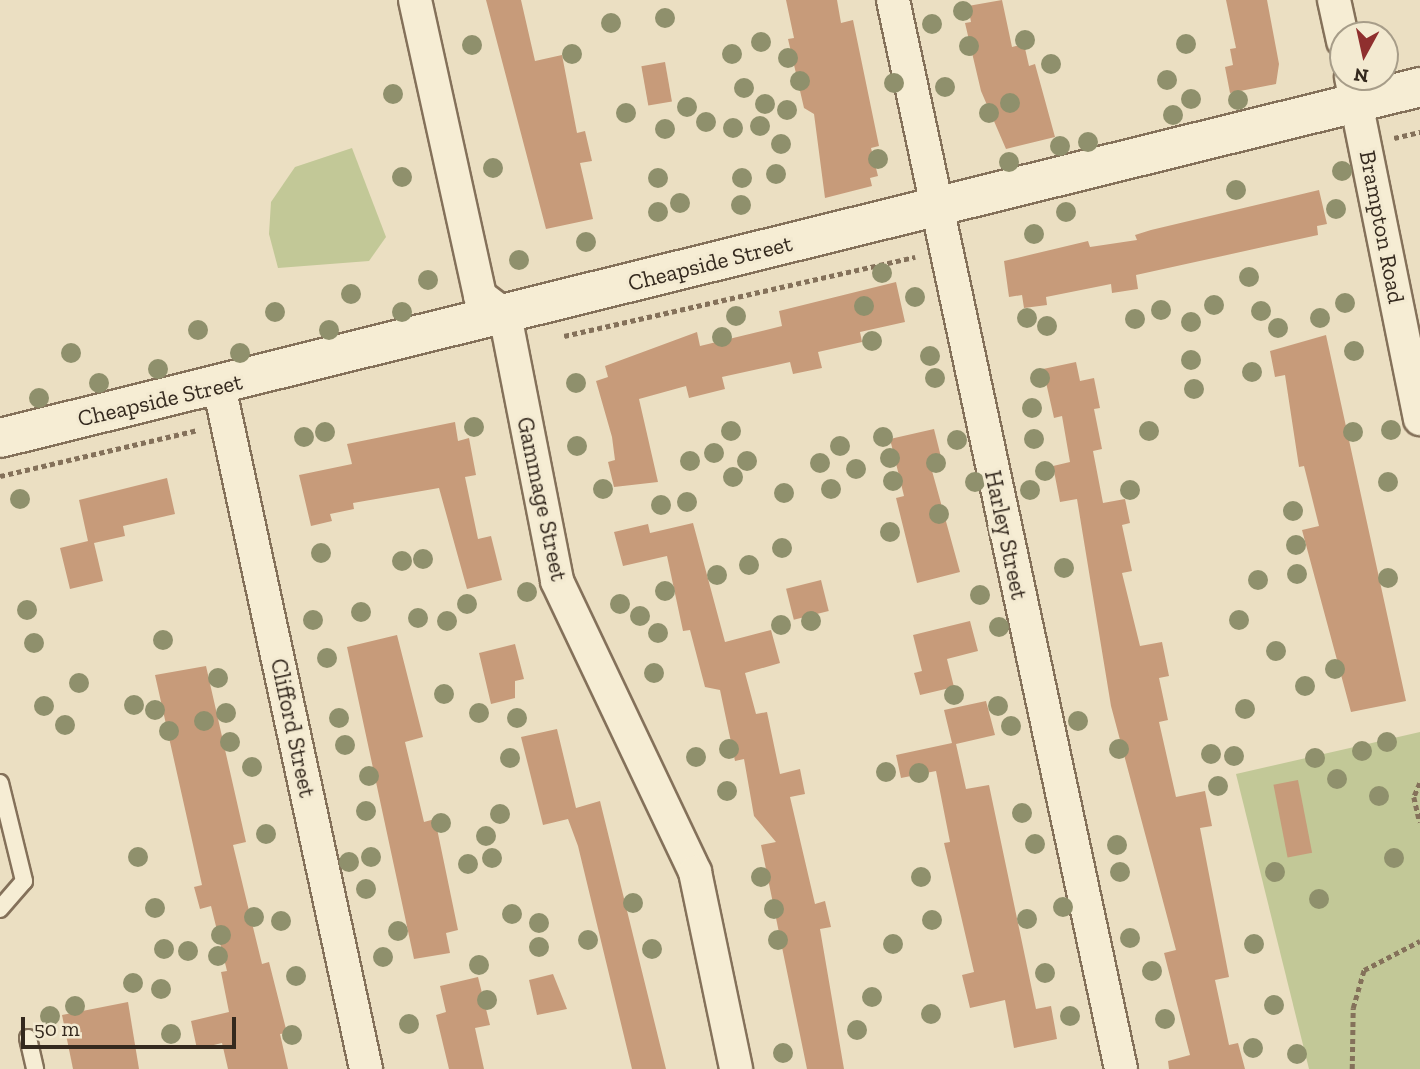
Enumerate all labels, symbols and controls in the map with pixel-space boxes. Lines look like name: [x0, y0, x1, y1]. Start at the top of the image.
north arrow: [1329, 21, 1399, 91]
text: N: [1353, 63, 1370, 88]
street label: Brampton Road: [1354, 148, 1410, 306]
street label: Cheapside Street: [625, 229, 795, 297]
street label: Cheapside Street: [75, 368, 245, 432]
street label: Gammage Street: [511, 414, 573, 584]
street label: Harley Street: [979, 468, 1033, 602]
street label: Clifford Street: [265, 656, 321, 800]
scale bar: [24, 1002, 240, 1046]
text: 50 m: [34, 1016, 80, 1041]

